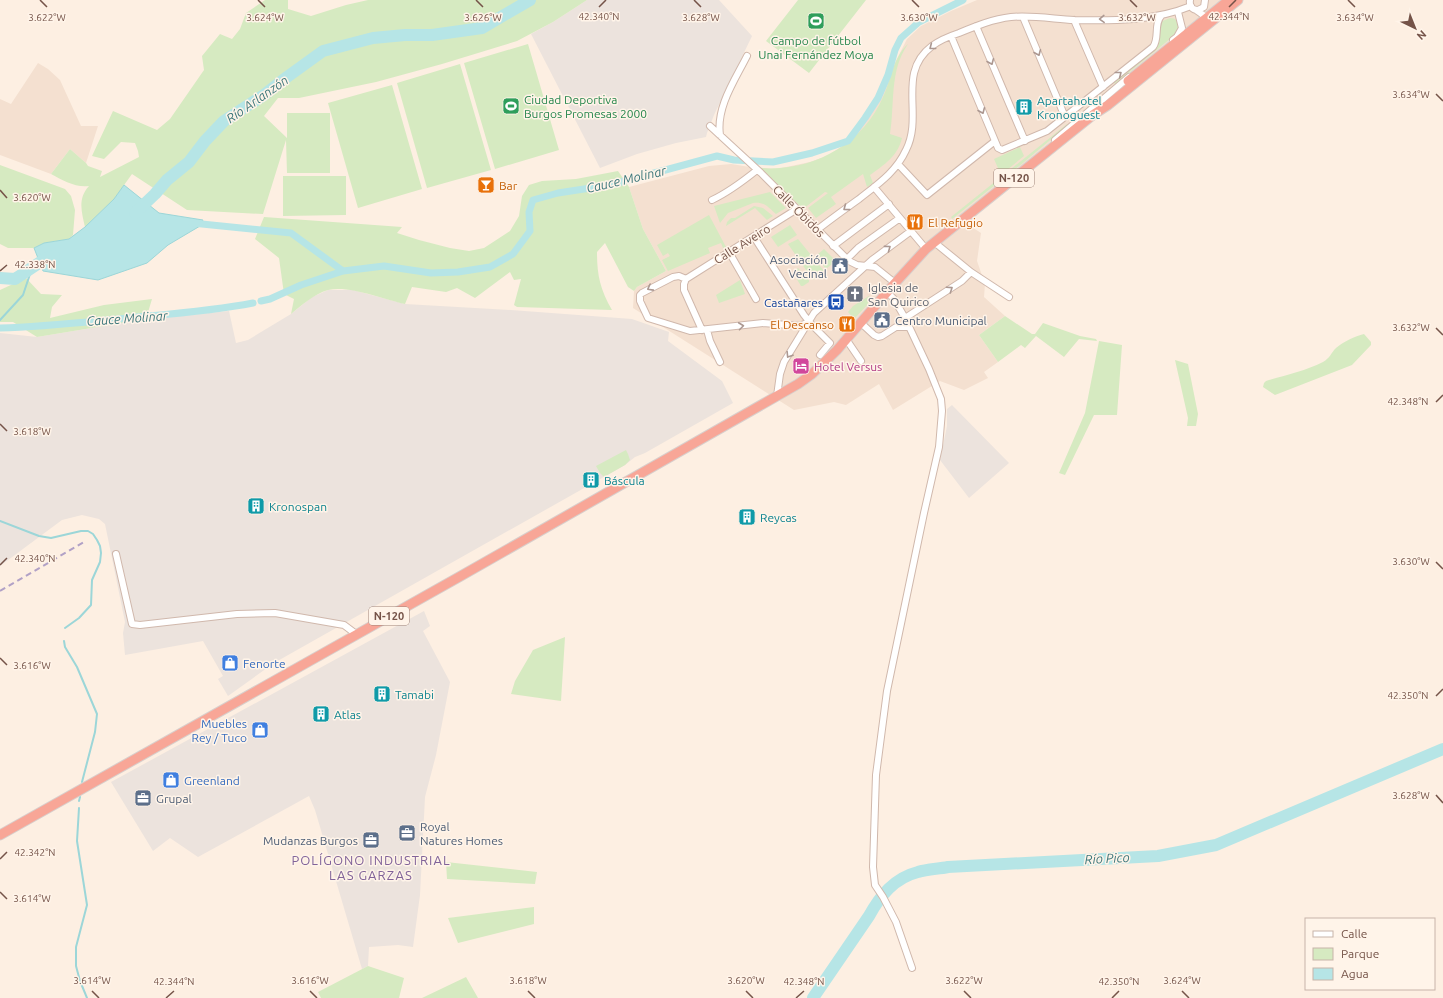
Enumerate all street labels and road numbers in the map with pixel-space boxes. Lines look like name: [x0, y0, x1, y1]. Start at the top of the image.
road number: N-120: [994, 169, 1034, 187]
street label: Calle Óbidos: [770, 182, 828, 240]
street label: Calle Aveiro: [712, 222, 772, 266]
road number: N-120: [369, 607, 409, 625]

